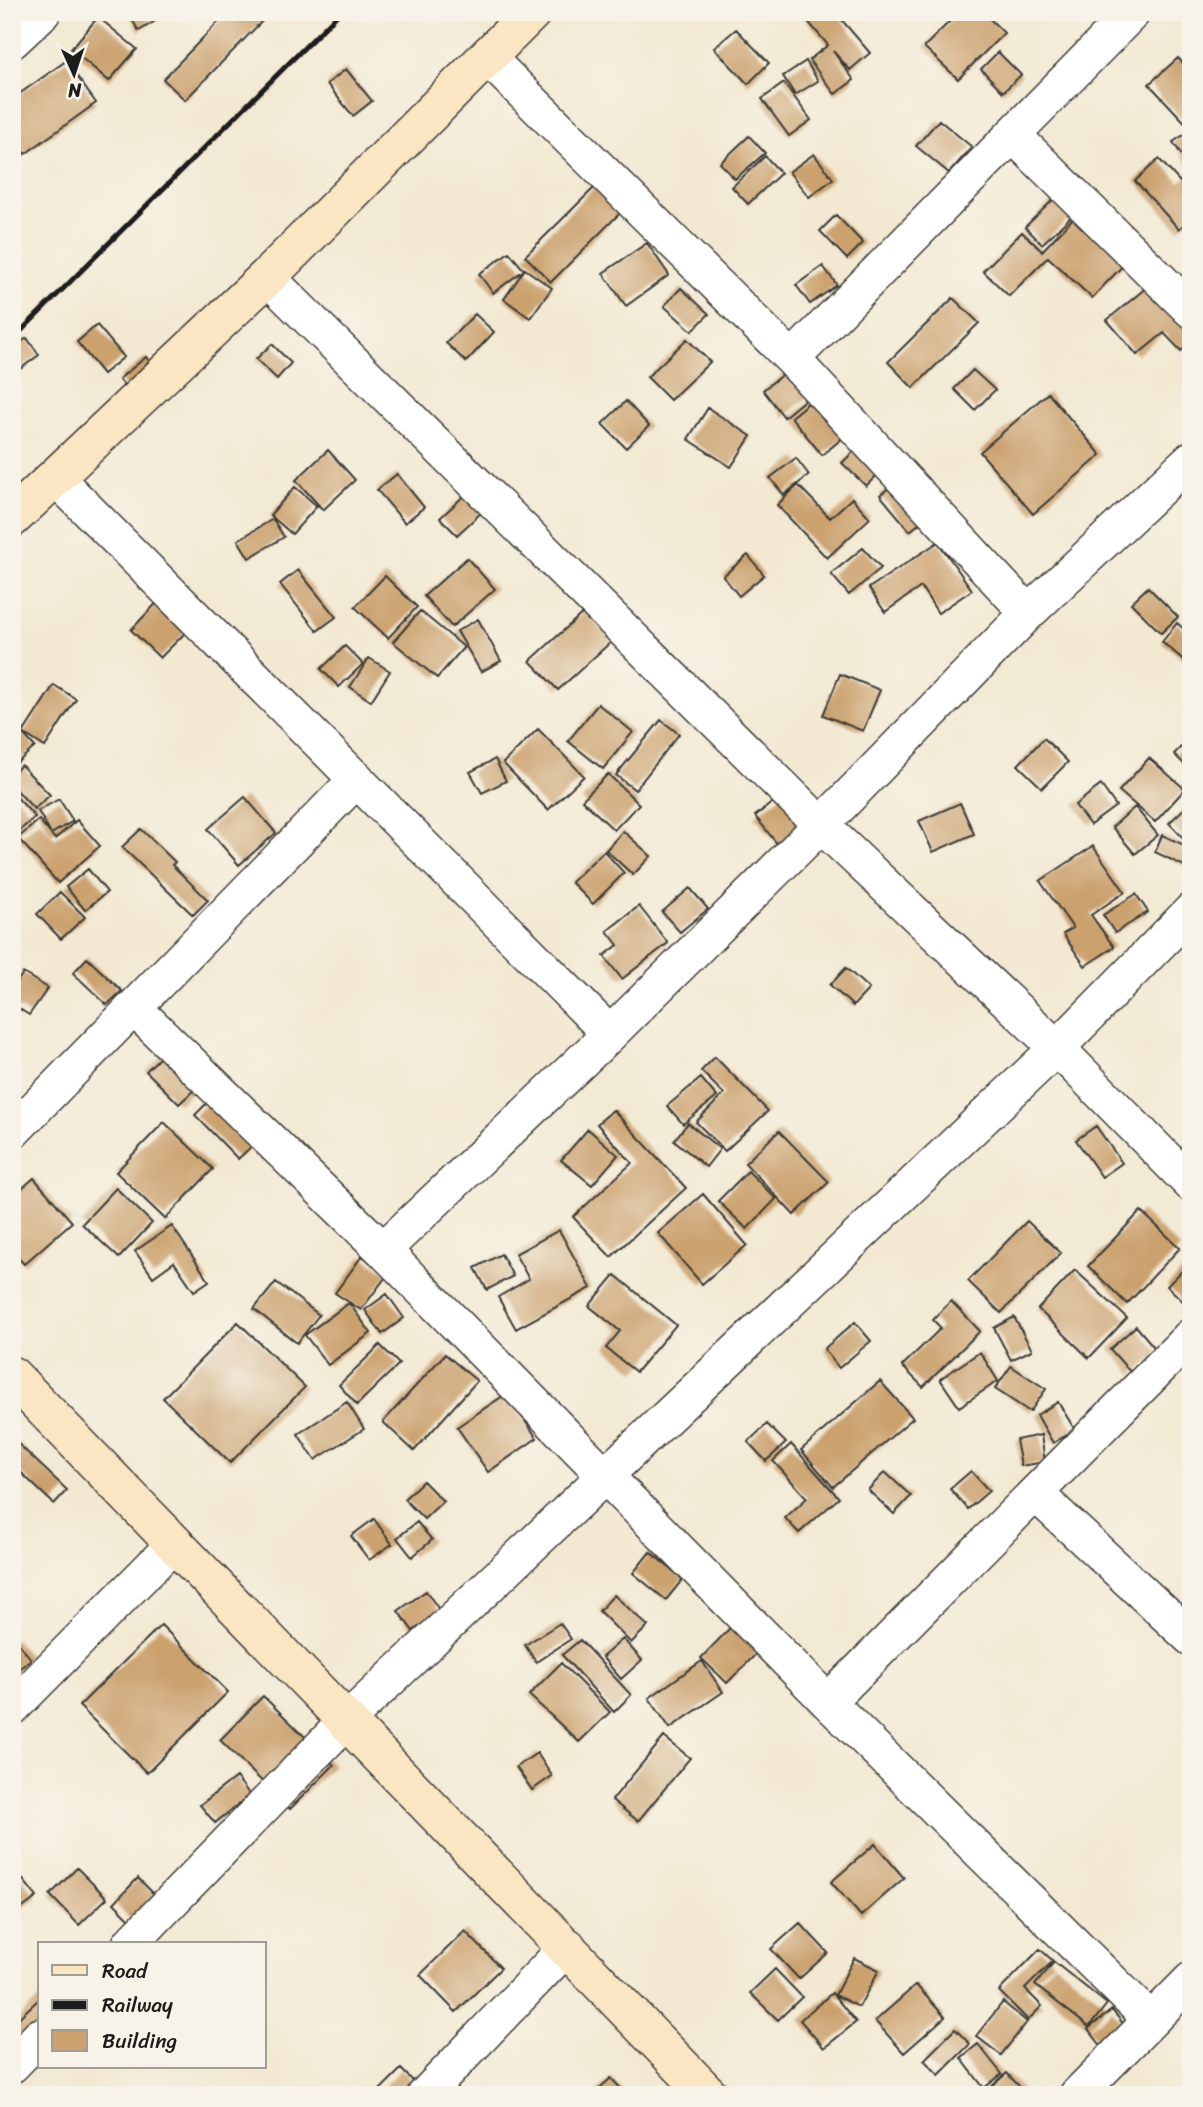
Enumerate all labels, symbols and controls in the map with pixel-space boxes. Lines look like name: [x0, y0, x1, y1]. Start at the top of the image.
north arrow: [38, 38, 108, 108]
text: N: [67, 74, 83, 107]
legend: [38, 1942, 266, 2068]
text: Road: [102, 1952, 149, 1990]
text: Railway: [102, 1986, 173, 2024]
text: Building: [102, 2022, 178, 2060]

